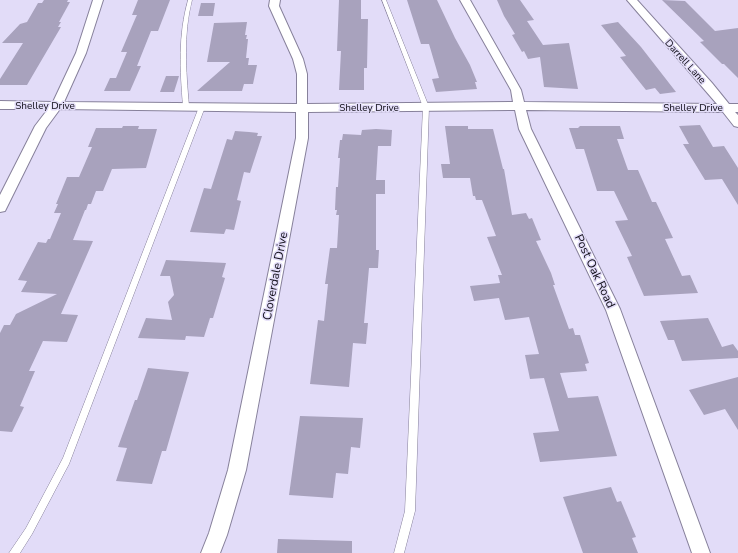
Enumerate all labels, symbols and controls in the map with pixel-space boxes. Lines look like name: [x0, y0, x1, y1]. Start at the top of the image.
street label: Darrell Lane: [662, 36, 709, 87]
street label: Shelley Drive: [15, 99, 75, 113]
street label: Shelley Drive: [339, 101, 399, 115]
street label: Shelley Drive: [663, 101, 723, 115]
street label: Cloverdale Drive: [259, 230, 291, 322]
street label: Post Oak Road: [571, 232, 619, 310]

